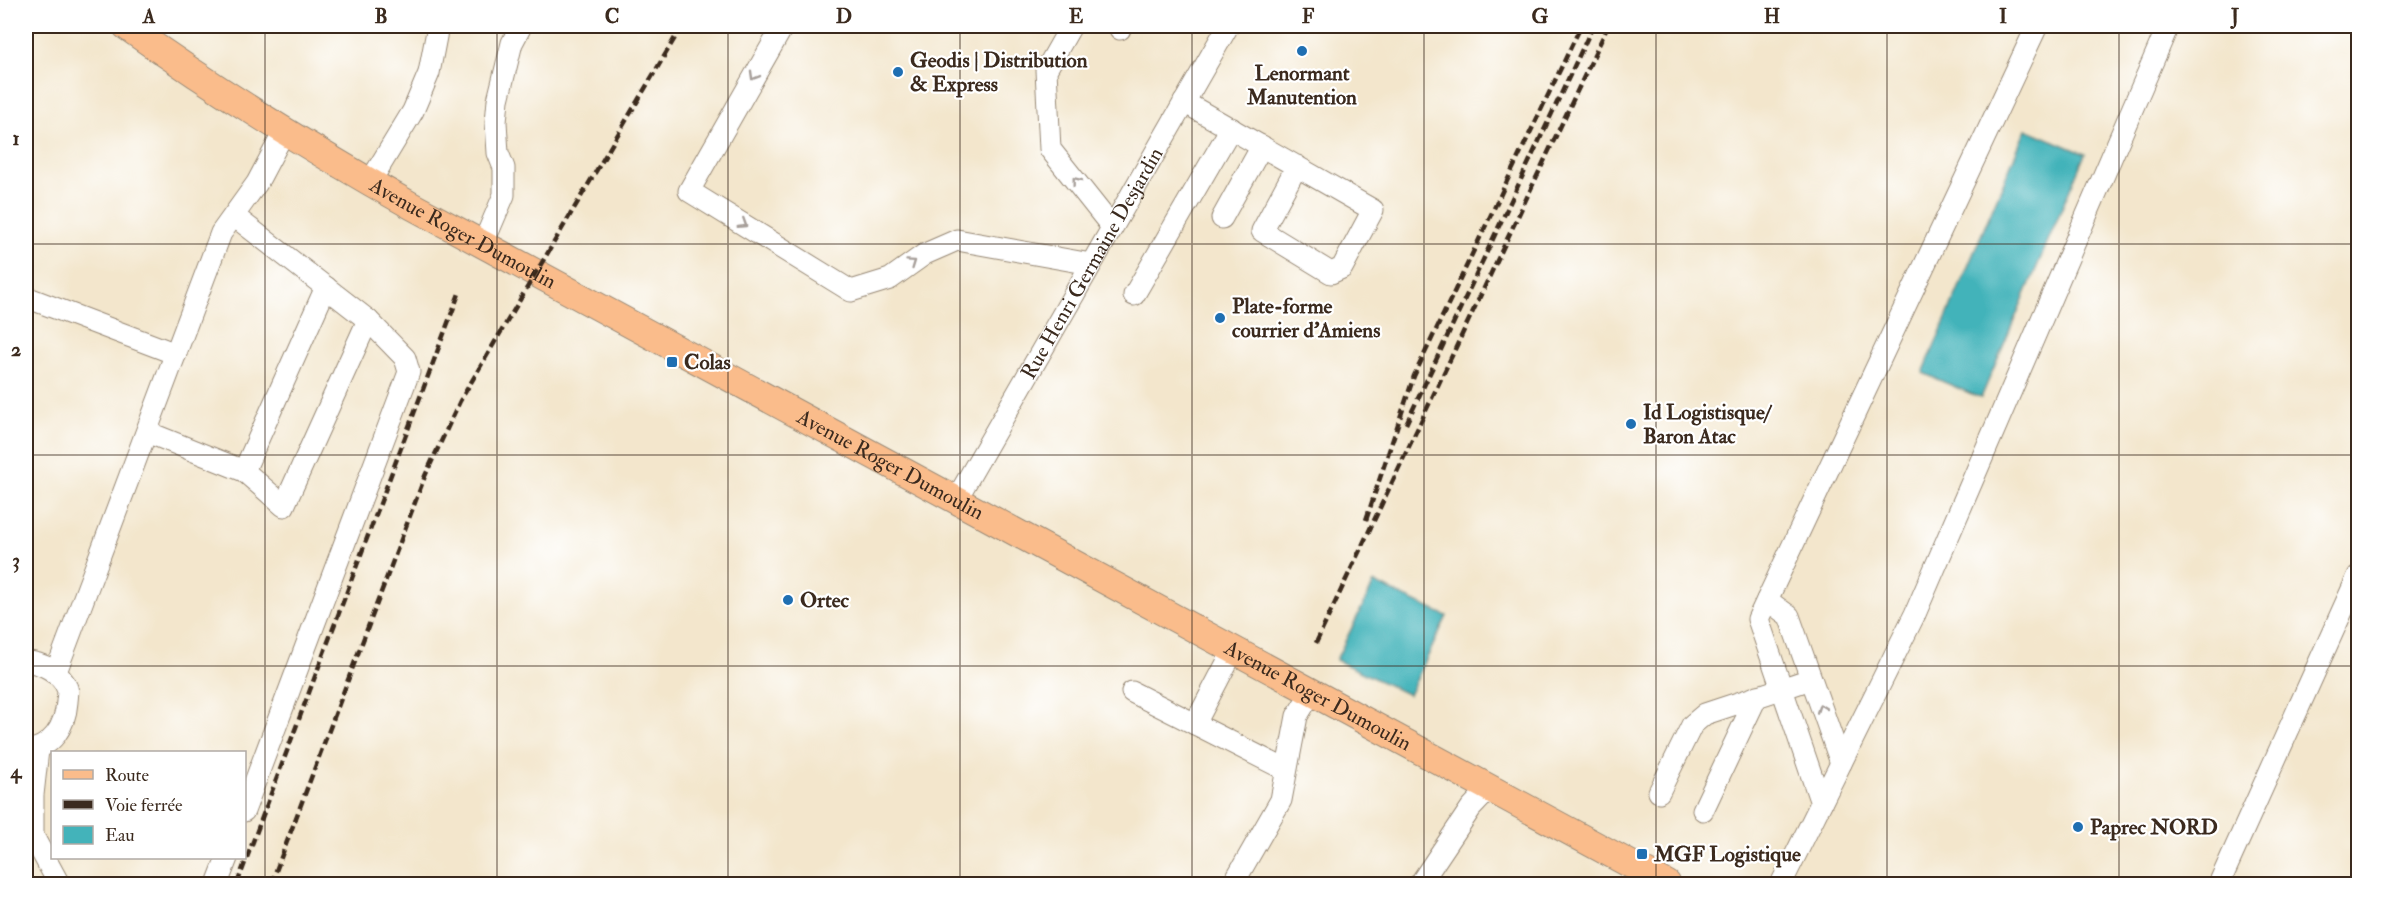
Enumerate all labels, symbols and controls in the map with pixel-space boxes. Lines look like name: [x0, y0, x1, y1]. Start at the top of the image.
text: A: [142, 4, 156, 29]
text: B: [374, 4, 388, 29]
text: C: [605, 4, 619, 29]
text: D: [836, 4, 852, 29]
text: E: [1069, 4, 1084, 29]
text: F: [1302, 4, 1315, 29]
text: G: [1532, 4, 1549, 29]
text: H: [1764, 4, 1780, 29]
text: I: [1999, 4, 2007, 29]
text: J: [2230, 4, 2239, 29]
marker: Lenormant Manutention: [1295, 44, 1309, 58]
place label: Geodis | Distribution & Express: [910, 47, 1088, 98]
place label: Lenormant Manutention: [1246, 60, 1357, 111]
marker: Geodis | Distribution & Express: [891, 65, 905, 79]
one-way arrow: [750, 70, 761, 80]
text: 1: [12, 126, 20, 151]
street label: Rue Henri Germaine Desjardin: [1015, 142, 1169, 384]
street label: Avenue Roger Dumoulin: [364, 171, 561, 295]
one-way arrow: [1072, 177, 1083, 188]
one-way arrow: [737, 217, 747, 229]
one-way arrow: [905, 259, 916, 270]
place label: Plate-forme courrier d'Amiens: [1232, 293, 1380, 344]
marker: Plate-forme courrier d'Amiens: [1213, 311, 1227, 325]
text: 2: [11, 337, 21, 362]
place label: Colas: [684, 349, 731, 376]
marker: Colas: [665, 355, 679, 369]
place label: Id Logistisque/ Baron Atac: [1643, 399, 1773, 450]
street label: Avenue Roger Dumoulin: [791, 403, 989, 526]
marker: Id Logistisque/ Baron Atac: [1624, 417, 1638, 431]
text: 3: [12, 548, 20, 573]
place label: Ortec: [800, 587, 850, 614]
marker: Ortec: [781, 593, 795, 607]
street label: Avenue Roger Dumoulin: [1219, 634, 1416, 757]
one-way arrow: [1816, 703, 1829, 713]
legend: [51, 751, 246, 859]
text: 4: [10, 759, 23, 784]
text: Route: [105, 764, 149, 787]
text: Voie ferrée: [105, 794, 183, 817]
place label: Paprec NORD: [2090, 814, 2218, 841]
marker: Paprec NORD: [2071, 820, 2085, 834]
text: Eau: [105, 824, 135, 847]
place label: MGF Logistique: [1653, 841, 1801, 868]
marker: MGF Logistique: [1635, 847, 1649, 861]

